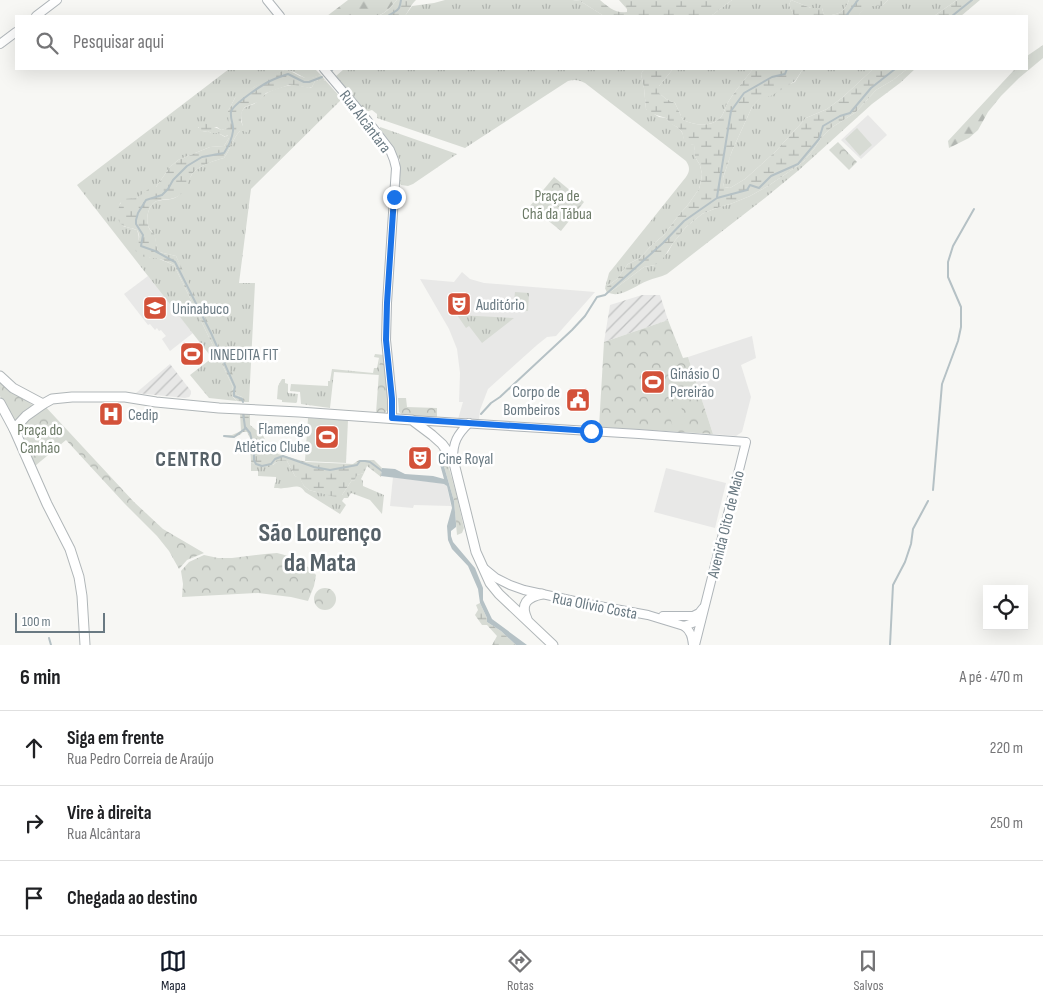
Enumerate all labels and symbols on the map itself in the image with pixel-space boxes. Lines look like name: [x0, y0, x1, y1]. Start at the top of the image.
street label: Rua Alcântara: [335, 87, 395, 157]
route end: [383, 186, 406, 209]
park label: Praça de Chã da Tábua: [522, 187, 592, 224]
theatre icon: Auditório: [446, 291, 472, 317]
school or university icon: Uninabuco: [142, 295, 168, 321]
place label: Auditório: [475, 296, 525, 315]
place label: Uninabuco: [172, 300, 229, 319]
sports icon: INNEDITA FIT: [179, 341, 205, 367]
place label: INNEDITA FIT: [210, 346, 279, 365]
place label: Ginásio O Pereirão: [670, 365, 720, 402]
sports icon: Ginásio O Pereirão: [640, 369, 666, 395]
place label: Corpo de Bombeiros: [503, 383, 560, 420]
public building icon: Corpo de Bombeiros: [565, 387, 591, 413]
hospital icon: Cedip: [98, 401, 124, 427]
place label: Cedip: [128, 406, 158, 425]
place label: Flamengo Atlético Clube: [234, 420, 310, 457]
route start: [580, 420, 603, 443]
park label: Praça do Canhão: [17, 421, 63, 458]
sports icon: Flamengo Atlético Clube: [314, 424, 340, 450]
theatre icon: Cine Royal: [407, 445, 433, 471]
district label: CENTRO: [155, 447, 223, 472]
place label: Cine Royal: [438, 450, 493, 469]
street label: Avenida Oito de Maio: [704, 469, 749, 581]
district label: São Lourenço da Mata: [258, 518, 382, 579]
street label: Rua Olívio Costa: [551, 589, 639, 624]
scale bar: [15, 610, 105, 633]

